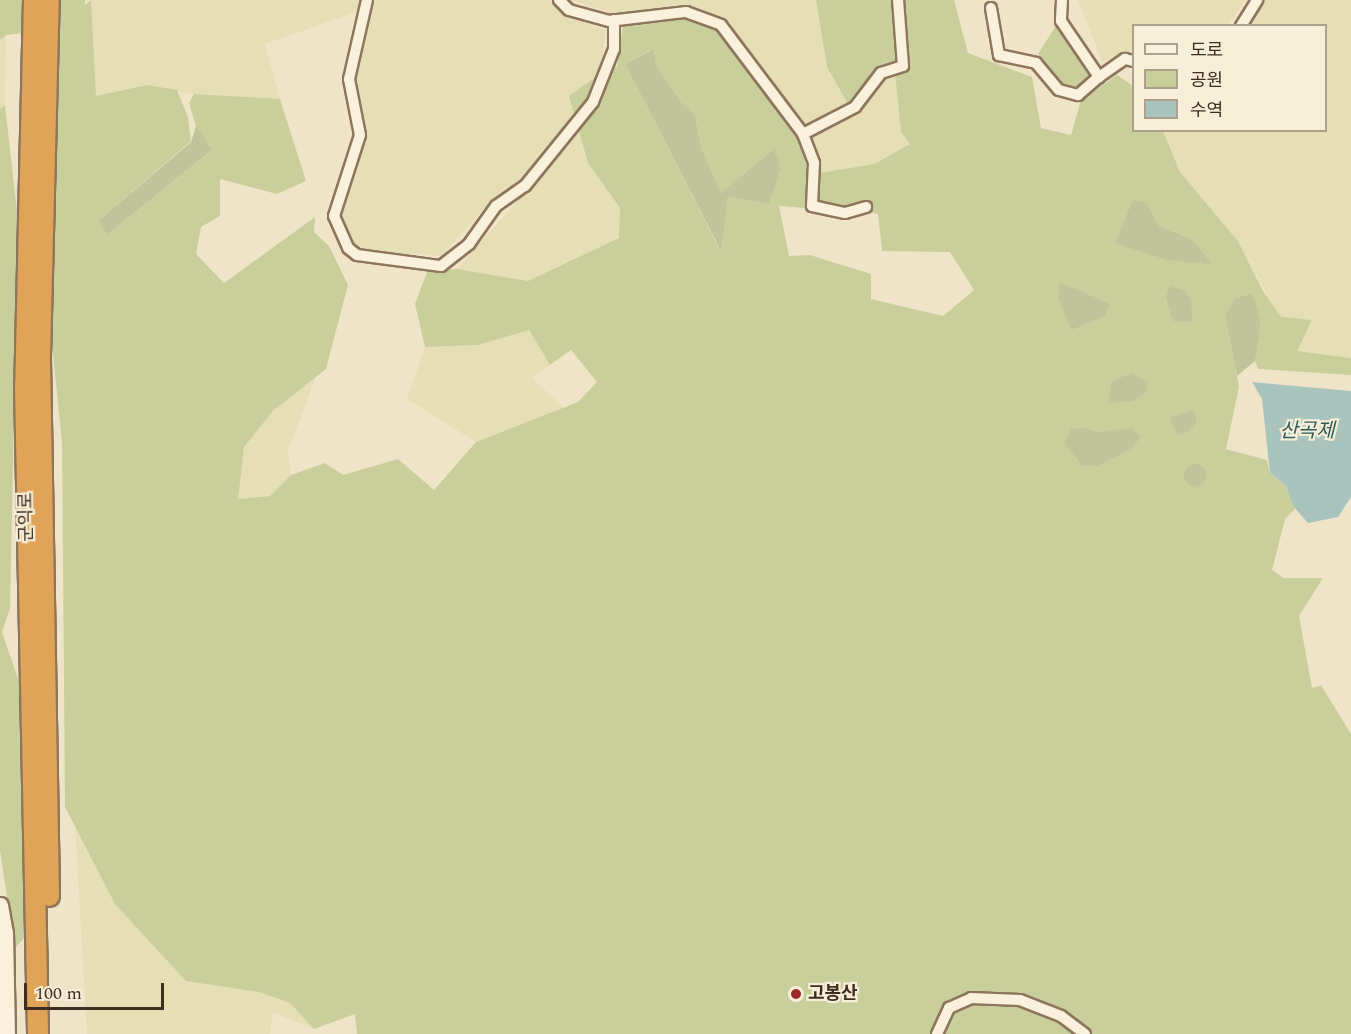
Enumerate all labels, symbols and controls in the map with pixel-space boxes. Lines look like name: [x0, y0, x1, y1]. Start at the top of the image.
legend: [1132, 24, 1327, 132]
text: 도로: [1190, 37, 1223, 64]
text: 공원: [1190, 67, 1223, 94]
text: 수역: [1190, 97, 1223, 124]
water label: 산곡제: [1279, 419, 1335, 443]
street label: 군익로: [16, 492, 38, 542]
scale bar: [27, 971, 166, 1009]
text: 100 m: [35, 980, 82, 1007]
place label: 고봉산: [808, 983, 858, 1005]
marker: 고봉산: [789, 987, 803, 1001]

